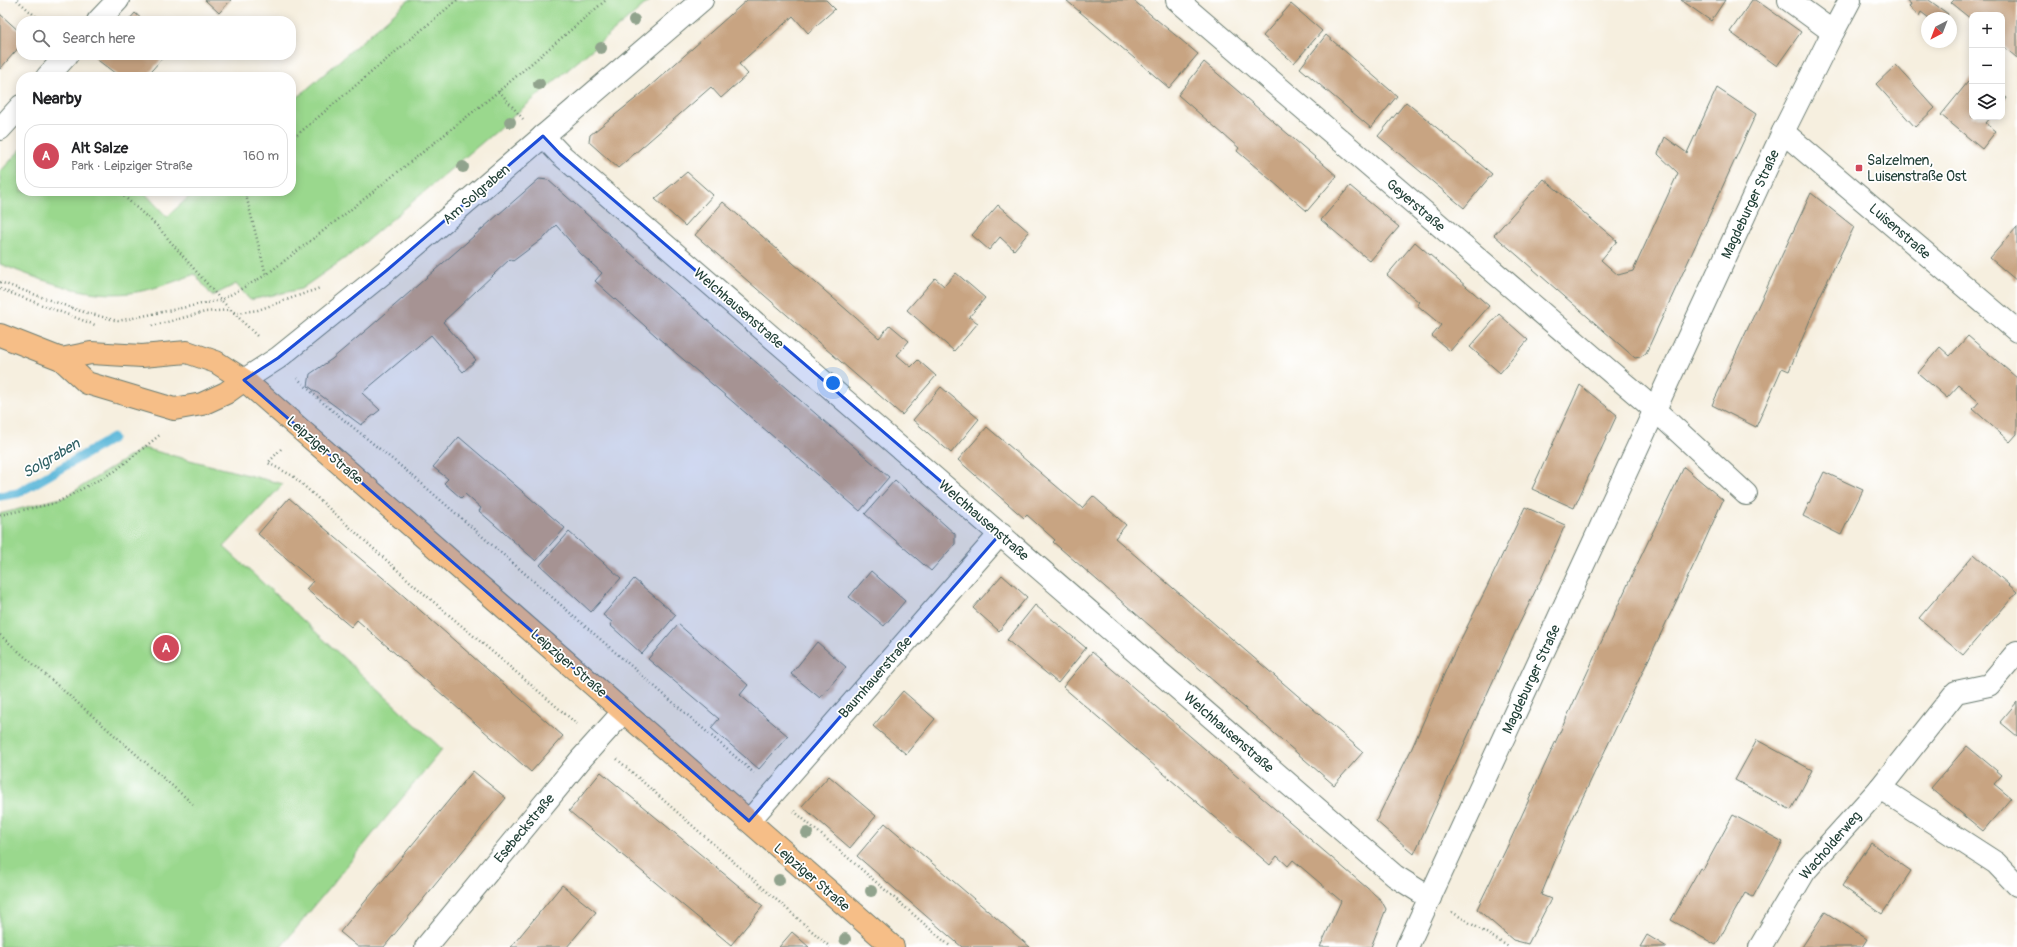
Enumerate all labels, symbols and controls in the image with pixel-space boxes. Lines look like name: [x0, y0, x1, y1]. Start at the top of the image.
north arrow: [1921, 12, 1957, 48]
map controls: [1969, 12, 2005, 120]
button: +: [1969, 12, 2005, 48]
search box: [16, 16, 296, 60]
icon: search: [30, 27, 52, 49]
text: Search here: [62, 29, 135, 48]
button: −: [1969, 48, 2005, 84]
button: layers: [1969, 84, 2005, 120]
text: Nearby: [32, 88, 81, 109]
text: Alt Salze: [71, 139, 128, 158]
street label: Magdeburger Straße: [1718, 147, 1783, 261]
text: A: [42, 148, 50, 164]
text: 160 m: [243, 148, 279, 164]
place label: Salzelmen, Luisenstraße Ost: [1867, 152, 1967, 185]
text: Park · Leipziger Straße: [71, 158, 192, 174]
street label: Am Solgraben: [439, 161, 513, 228]
marker: Salzelmen, Luisenstraße Ost: [1854, 163, 1864, 173]
street label: Geyerstraße: [1383, 175, 1448, 235]
street label: Luisenstraße: [1865, 200, 1934, 263]
street label: Welchhausenstraße: [690, 265, 787, 352]
your location: [823, 373, 843, 393]
street label: Leipziger Straße: [283, 413, 366, 488]
water label: Solgraben: [19, 434, 85, 482]
street label: Welchhausenstraße: [935, 477, 1032, 564]
street label: Magdeburger Straße: [1499, 622, 1564, 736]
street label: Leipziger Straße: [527, 626, 610, 701]
pin: A: [153, 633, 179, 663]
street label: Baumhauerstraße: [835, 633, 916, 722]
street label: Welchhausenstraße: [1180, 689, 1277, 776]
street label: Esebeckstraße: [491, 790, 558, 866]
street label: Wacholderweg: [1796, 808, 1865, 883]
street label: Leipziger Straße: [770, 840, 853, 915]

